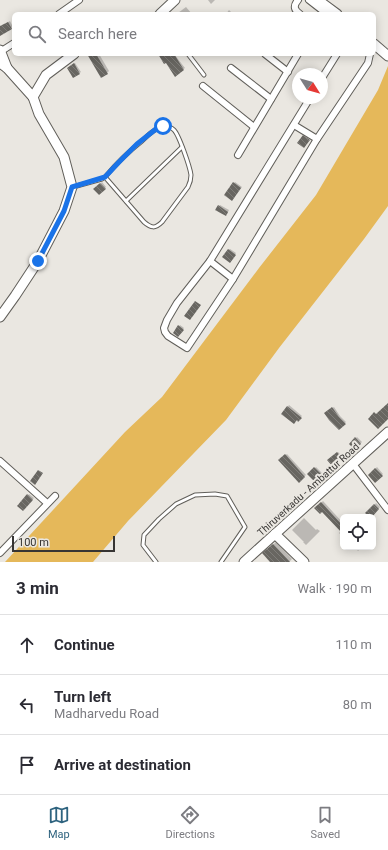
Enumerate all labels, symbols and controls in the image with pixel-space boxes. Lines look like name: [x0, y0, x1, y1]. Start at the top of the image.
search box: [12, 12, 376, 56]
icon: search: [26, 23, 48, 45]
text: Search here: [58, 25, 137, 43]
north arrow: [292, 68, 328, 104]
route start: [154, 117, 172, 135]
route end: [29, 252, 47, 270]
street label: Thiruverkadu - Ambattur Road: [255, 441, 361, 538]
map controls: [340, 514, 376, 550]
button: locate: [340, 514, 376, 550]
scale bar: [12, 534, 115, 553]
text: 100 m: [18, 536, 49, 549]
text: 3 min: [16, 578, 59, 598]
text: Walk · 190 m: [297, 581, 372, 596]
icon: ahead: [16, 634, 38, 656]
text: Continue: [54, 636, 115, 654]
text: 110 m: [335, 637, 372, 652]
text: Turn left: [54, 688, 111, 706]
icon: left: [16, 694, 38, 716]
text: 80 m: [343, 697, 372, 712]
text: Madharvedu Road: [54, 706, 159, 721]
icon: arrive: [16, 754, 38, 776]
text: Arrive at destination: [54, 756, 191, 774]
tab: Map: [48, 804, 70, 841]
tab: Directions: [165, 804, 215, 841]
tab: Saved: [310, 804, 340, 841]

